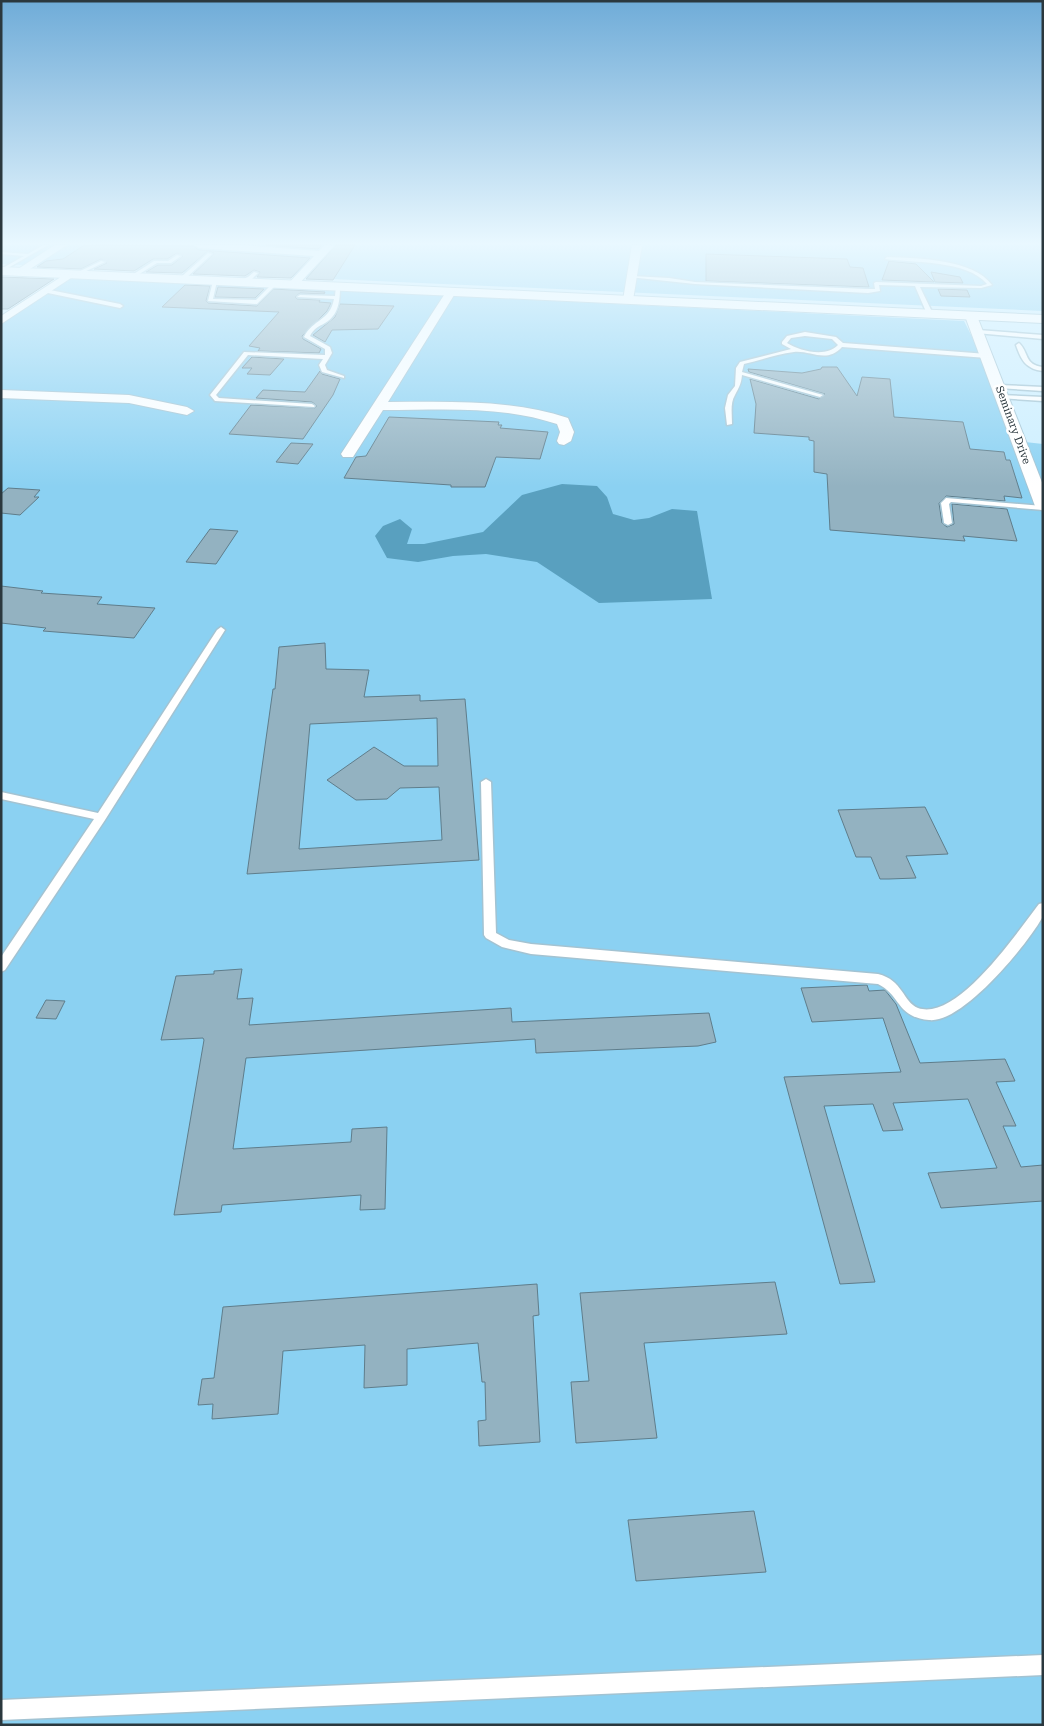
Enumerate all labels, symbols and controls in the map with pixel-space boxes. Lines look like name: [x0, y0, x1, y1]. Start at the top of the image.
street label: Seminary Drive: [993, 384, 1033, 466]

